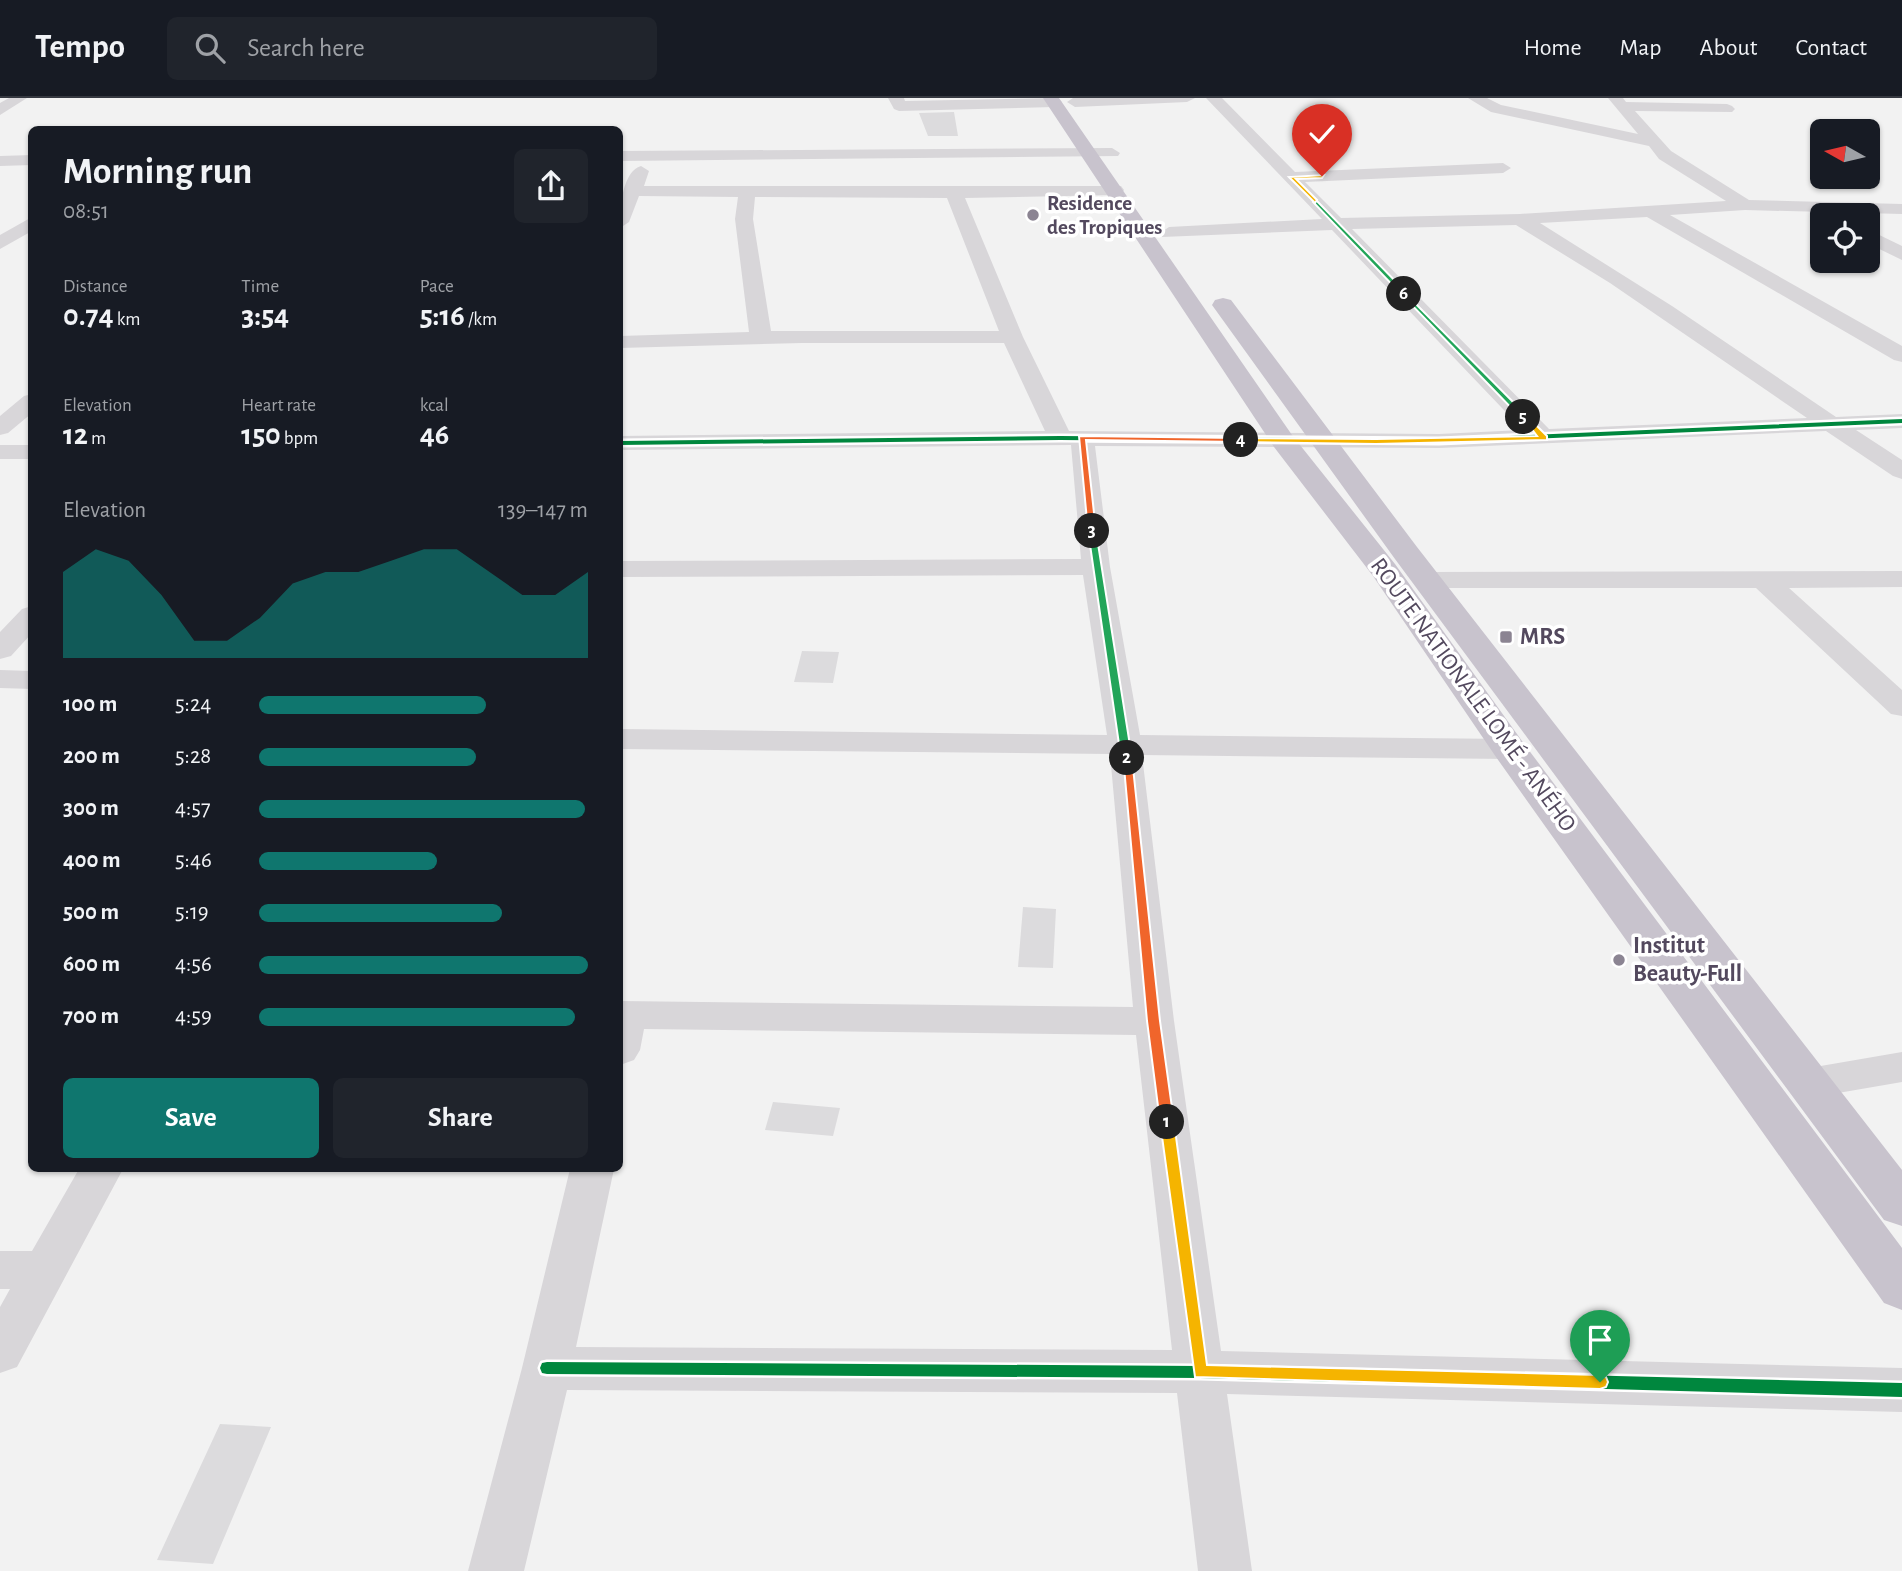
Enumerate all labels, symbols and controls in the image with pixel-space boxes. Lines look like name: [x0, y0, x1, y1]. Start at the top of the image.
search box: [167, 17, 657, 80]
icon: search: [191, 29, 229, 67]
text: Tempo: [35, 31, 125, 64]
text: Search here: [247, 35, 365, 61]
text: Home: [1524, 36, 1582, 60]
text: Map: [1620, 36, 1662, 60]
text: About: [1700, 36, 1757, 60]
text: Contact: [1795, 36, 1867, 60]
pin: [1292, 104, 1352, 176]
icon: check: [1303, 115, 1341, 153]
north arrow: [1810, 119, 1880, 189]
map controls: [1810, 119, 1880, 273]
button: share: [514, 149, 588, 223]
text: Morning run: [63, 153, 252, 191]
place label: Residence des Tropiques: [1047, 193, 1162, 238]
text: 08:51: [63, 200, 109, 223]
button: locate: [1810, 203, 1880, 273]
marker: Residence des Tropiques: [1025, 207, 1041, 223]
pin: 6: [1386, 276, 1422, 312]
text: Distance: [63, 277, 127, 296]
text: Time: [241, 277, 279, 296]
text: Pace: [420, 277, 454, 296]
text: 6: [1399, 284, 1408, 303]
text: 0.74: [63, 301, 114, 331]
text: 3:54: [241, 301, 289, 331]
text: 5:16: [420, 301, 465, 331]
text: km: [114, 310, 141, 329]
text: /km: [465, 310, 497, 329]
text: Elevation: [63, 396, 132, 415]
text: Heart rate: [241, 396, 316, 415]
text: kcal: [420, 396, 449, 415]
pin: 5: [1506, 400, 1540, 434]
text: 5: [1518, 407, 1527, 426]
text: 12: [63, 420, 88, 450]
text: 150: [241, 420, 281, 450]
text: 46: [420, 420, 449, 450]
pin: 4: [1224, 422, 1258, 458]
text: m: [88, 429, 106, 448]
text: bpm: [281, 429, 318, 448]
text: 4: [1236, 430, 1245, 449]
text: Elevation: [63, 499, 146, 522]
text: 139–147 m: [498, 499, 588, 522]
pin: 3: [1074, 514, 1110, 548]
text: 3: [1087, 521, 1096, 540]
street label: ROUTE NATIONALE LOMÉ - ANÉHO: [1366, 553, 1582, 836]
place label: MRS: [1520, 625, 1565, 649]
marker: MRS: [1498, 629, 1514, 645]
text: 100 m: [63, 693, 117, 716]
text: 5:24: [175, 693, 211, 716]
pin: 2: [1110, 740, 1144, 776]
text: 200 m: [63, 745, 120, 768]
text: 5:28: [175, 745, 211, 768]
text: 2: [1122, 748, 1131, 767]
text: 300 m: [63, 797, 119, 820]
text: 4:57: [175, 797, 211, 820]
text: 400 m: [63, 849, 121, 872]
text: 5:46: [175, 849, 212, 872]
text: 500 m: [63, 901, 119, 924]
text: 5:19: [175, 901, 209, 924]
place label: Institut Beauty-Full: [1633, 934, 1742, 986]
marker: Institut Beauty-Full: [1611, 952, 1627, 968]
text: 600 m: [63, 953, 120, 976]
text: 4:56: [175, 953, 212, 976]
text: 700 m: [63, 1005, 119, 1028]
text: 4:59: [175, 1005, 212, 1028]
button: Save: [63, 1078, 319, 1158]
button: Share: [333, 1078, 588, 1158]
pin: 1: [1150, 1104, 1184, 1140]
text: 1: [1163, 1112, 1170, 1131]
pin: [1570, 1310, 1630, 1382]
icon: arrive: [1581, 1321, 1619, 1359]

